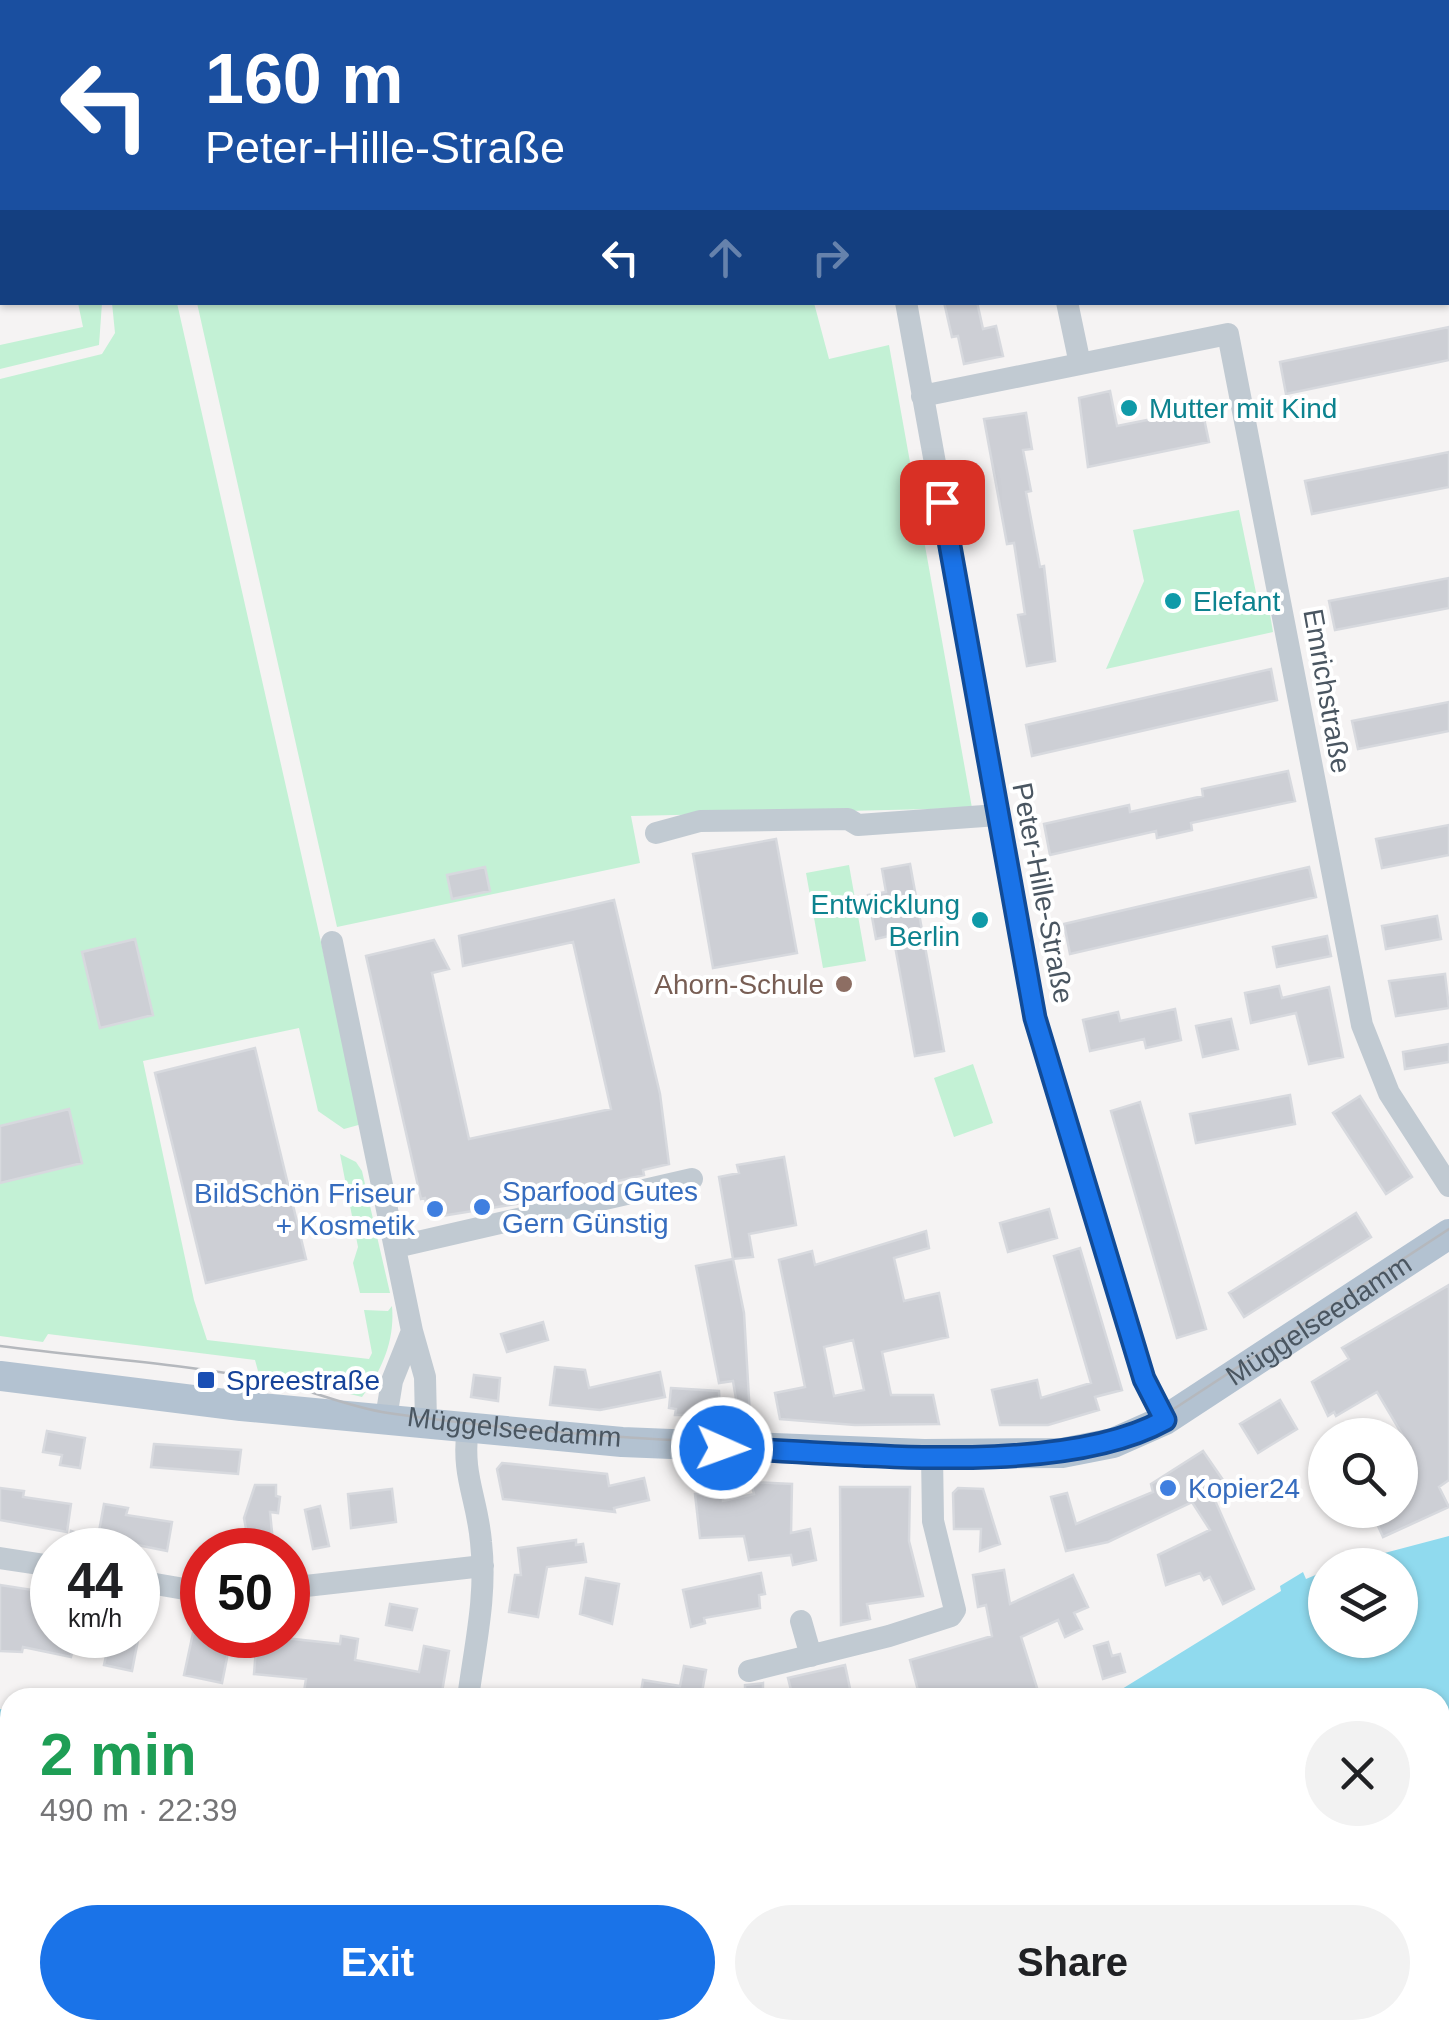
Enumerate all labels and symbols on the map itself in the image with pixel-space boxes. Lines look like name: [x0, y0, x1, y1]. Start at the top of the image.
place label: Mutter mit Kind: [1149, 393, 1337, 424]
marker: Mutter mit Kind: [1118, 397, 1140, 419]
pin: [900, 460, 985, 545]
place label: Elefant: [1193, 586, 1280, 617]
marker: Elefant: [1162, 590, 1184, 612]
street label: Emrichstraße: [1297, 606, 1357, 776]
street label: Peter-Hille-Straße: [1006, 780, 1080, 1006]
place label: Entwicklung Berlin: [811, 889, 960, 952]
marker: Entwicklung Berlin: [969, 909, 991, 931]
place label: Ahorn-Schule: [654, 969, 824, 1000]
marker: Ahorn-Schule: [833, 973, 855, 995]
place label: Sparfood Gutes Gern Günstig: [502, 1176, 698, 1239]
place label: BildSchön Friseur + Kosmetik: [194, 1178, 416, 1241]
marker: Sparfood Gutes Gern Günstig: [471, 1196, 493, 1218]
marker: BildSchön Friseur + Kosmetik: [424, 1198, 446, 1220]
street label: Müggelseedamm: [1220, 1248, 1417, 1391]
place label: Spreestraße: [226, 1365, 380, 1396]
marker: Spreestraße: [195, 1369, 217, 1391]
position arrow: [670, 1396, 774, 1500]
street label: Müggelseedamm: [406, 1400, 622, 1452]
place label: Kopier24: [1188, 1473, 1300, 1504]
marker: Kopier24: [1157, 1477, 1179, 1499]
speed limit sign: 50: [180, 1528, 310, 1658]

